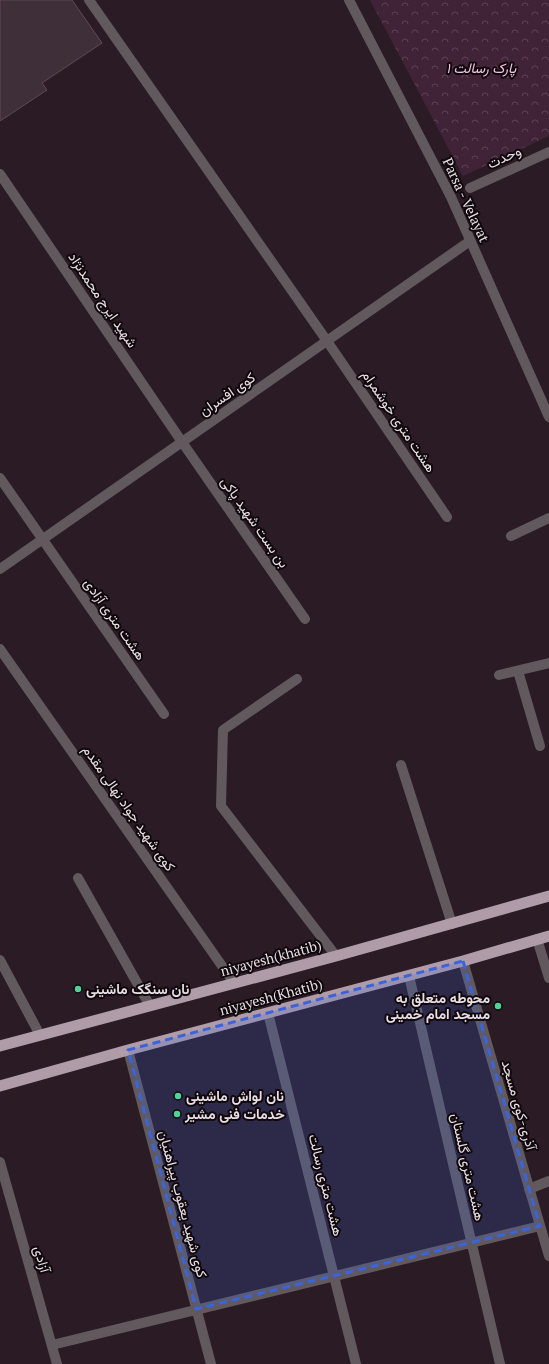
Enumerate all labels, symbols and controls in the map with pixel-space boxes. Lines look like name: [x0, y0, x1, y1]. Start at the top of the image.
park label: پارک رسالت ۱: [446, 58, 517, 78]
street label: وحدت: [484, 140, 524, 173]
street label: Parsa - Velayat: [439, 154, 495, 246]
street label: شهید ایرج محمدنژاد: [63, 248, 142, 352]
street label: هشت متری خوشمرام: [358, 366, 441, 476]
street label: کوی افسران: [195, 367, 259, 420]
street label: بن بست شهید پاکى: [216, 472, 294, 572]
street label: هشت متری آزادی: [80, 574, 151, 664]
street label: کوی شهید جواد نهالی مقدم: [79, 741, 180, 875]
street label: niyayesh(khatib): [218, 935, 324, 980]
street label: niyayesh(Khatib): [217, 974, 324, 1019]
place label: نان سنگک ماشینی: [86, 979, 189, 998]
marker: نان سنگک ماشینی: [73, 984, 83, 994]
place label: محوطه متعلق به مسجد امام خمینی: [386, 988, 490, 1023]
marker: محوطه متعلق به مسجد امام خمینی: [493, 1001, 503, 1011]
street label: آذری-کوی مسجد: [498, 1058, 542, 1154]
place label: نان لواش ماشینی: [186, 1086, 284, 1105]
marker: نان لواش ماشینی: [173, 1091, 183, 1101]
place label: خدمات فنی مشیر: [184, 1104, 285, 1123]
marker: خدمات فنی مشیر: [172, 1109, 182, 1119]
street label: هشت متری گلستان: [447, 1111, 490, 1223]
street label: کوی شهید یعقوب پیراهنیان: [154, 1128, 212, 1280]
street label: هشت متری رسالت: [305, 1132, 348, 1238]
street label: آزادی: [30, 1243, 56, 1276]

